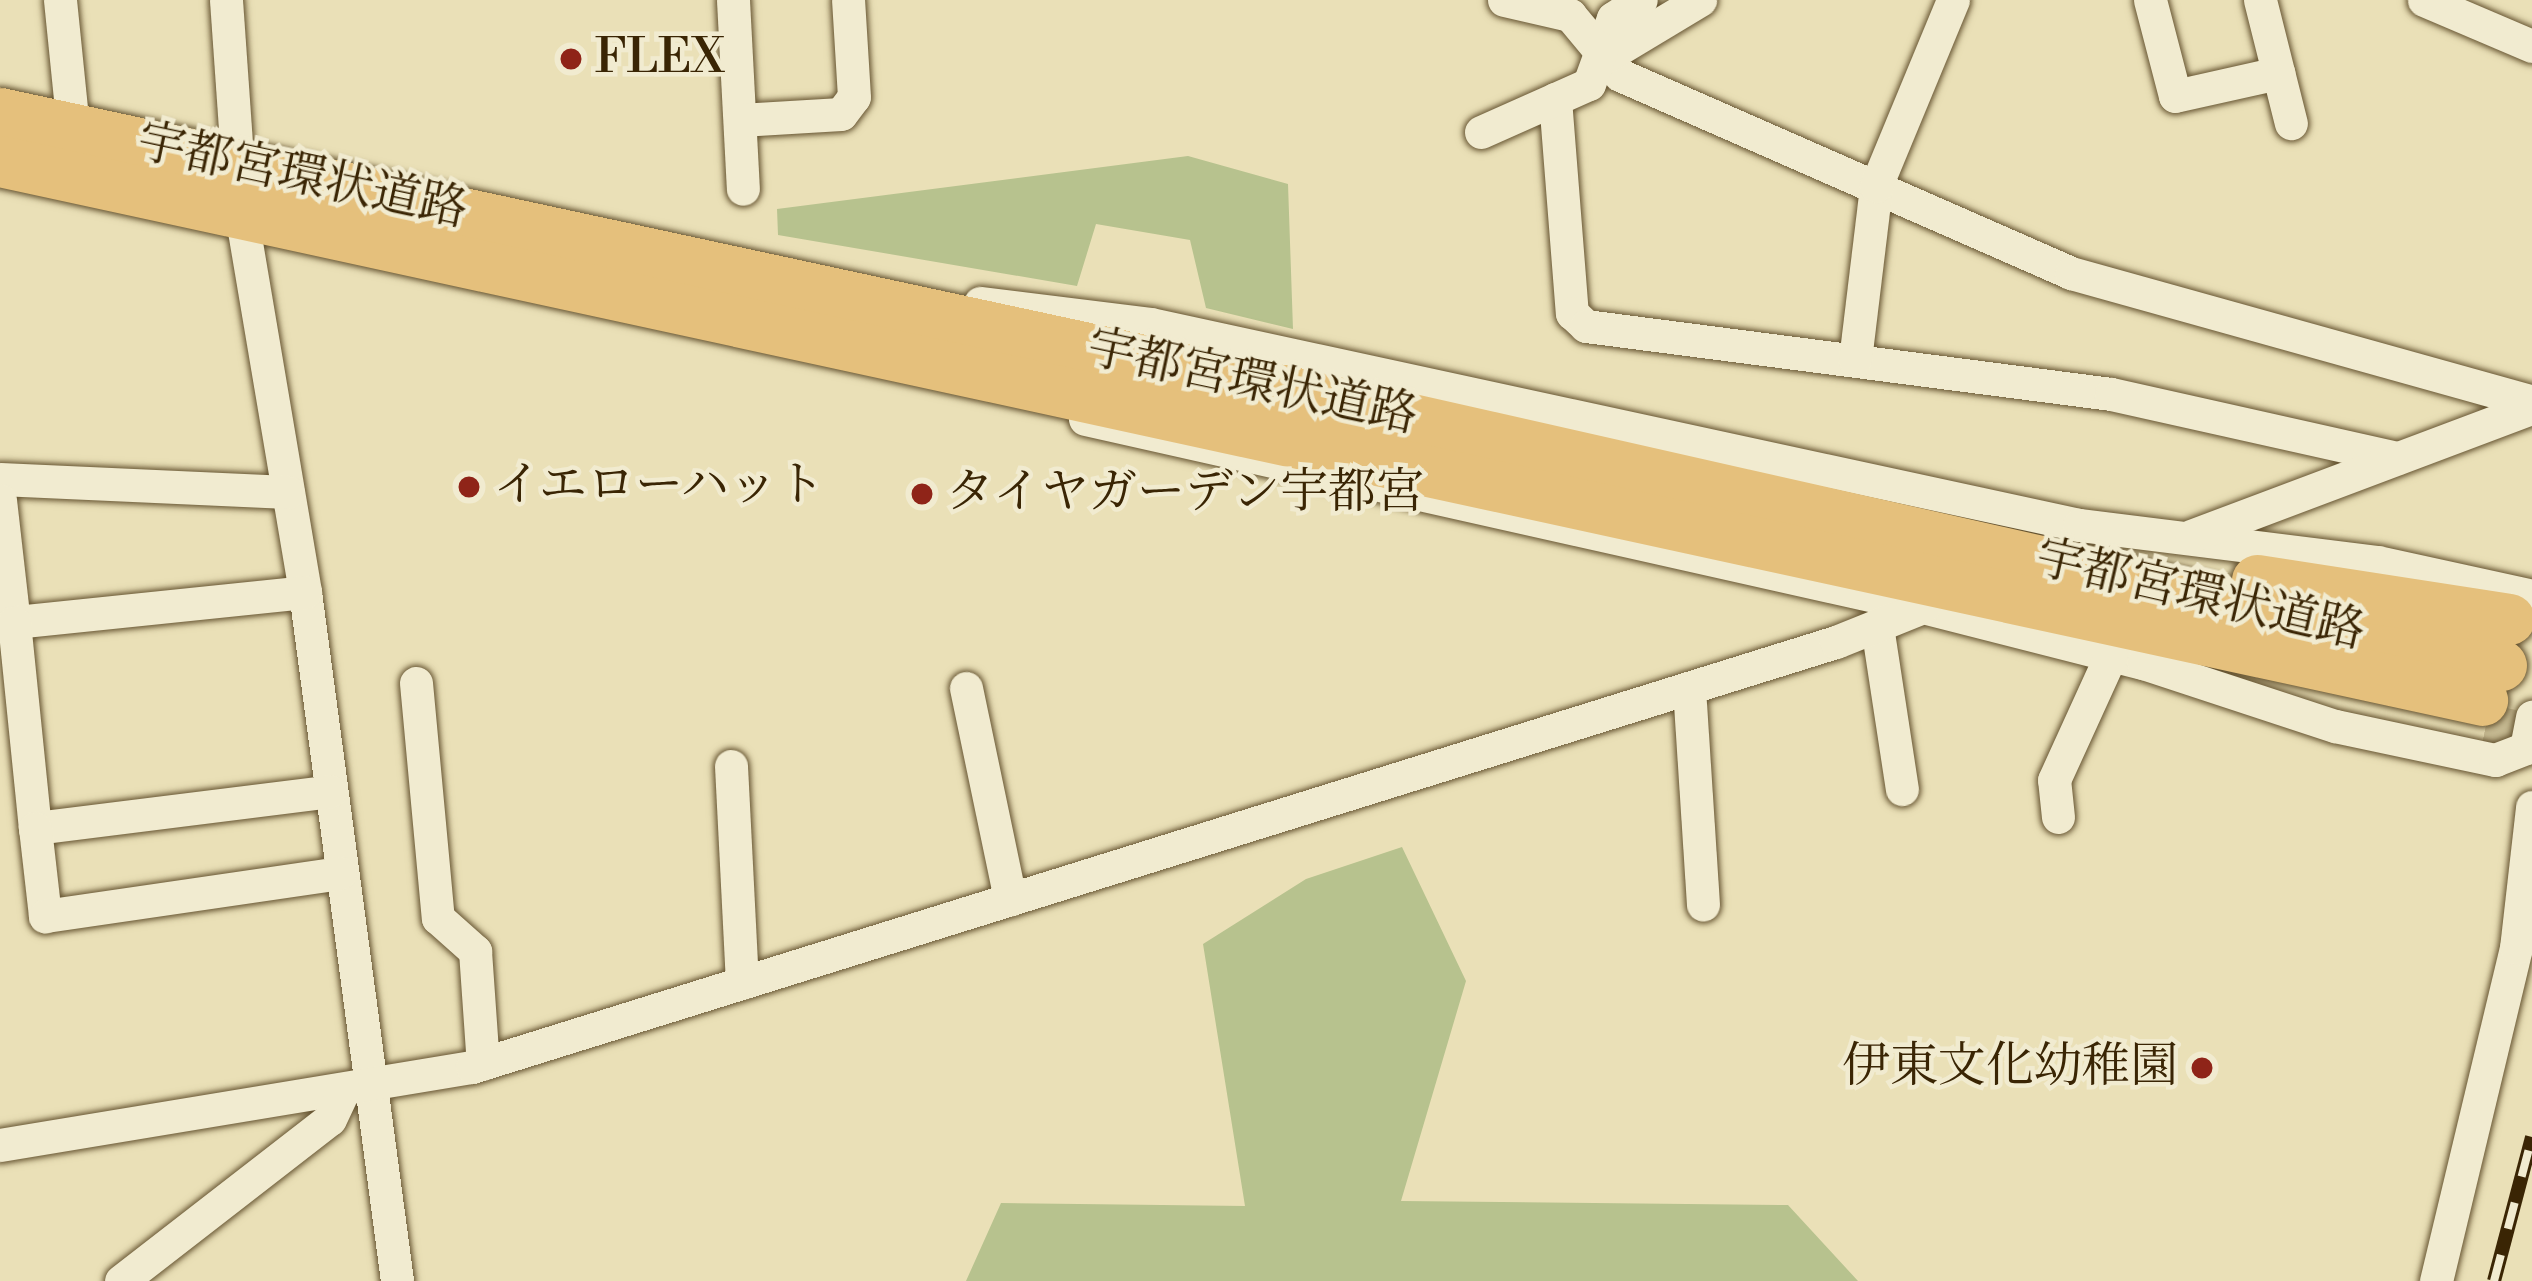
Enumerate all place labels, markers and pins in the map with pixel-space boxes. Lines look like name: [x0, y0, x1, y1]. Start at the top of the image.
place label: FLEX: [595, 30, 724, 88]
marker: FLEX: [558, 46, 584, 72]
place label: イエローハット: [493, 458, 829, 516]
place label: タイヤガーデン宇都宮: [946, 465, 1426, 523]
marker: イエローハット: [456, 474, 482, 500]
marker: タイヤガーデン宇都宮: [909, 481, 935, 507]
place label: 伊東文化幼稚園: [1842, 1039, 2178, 1097]
marker: 伊東文化幼稚園: [2189, 1055, 2215, 1081]

